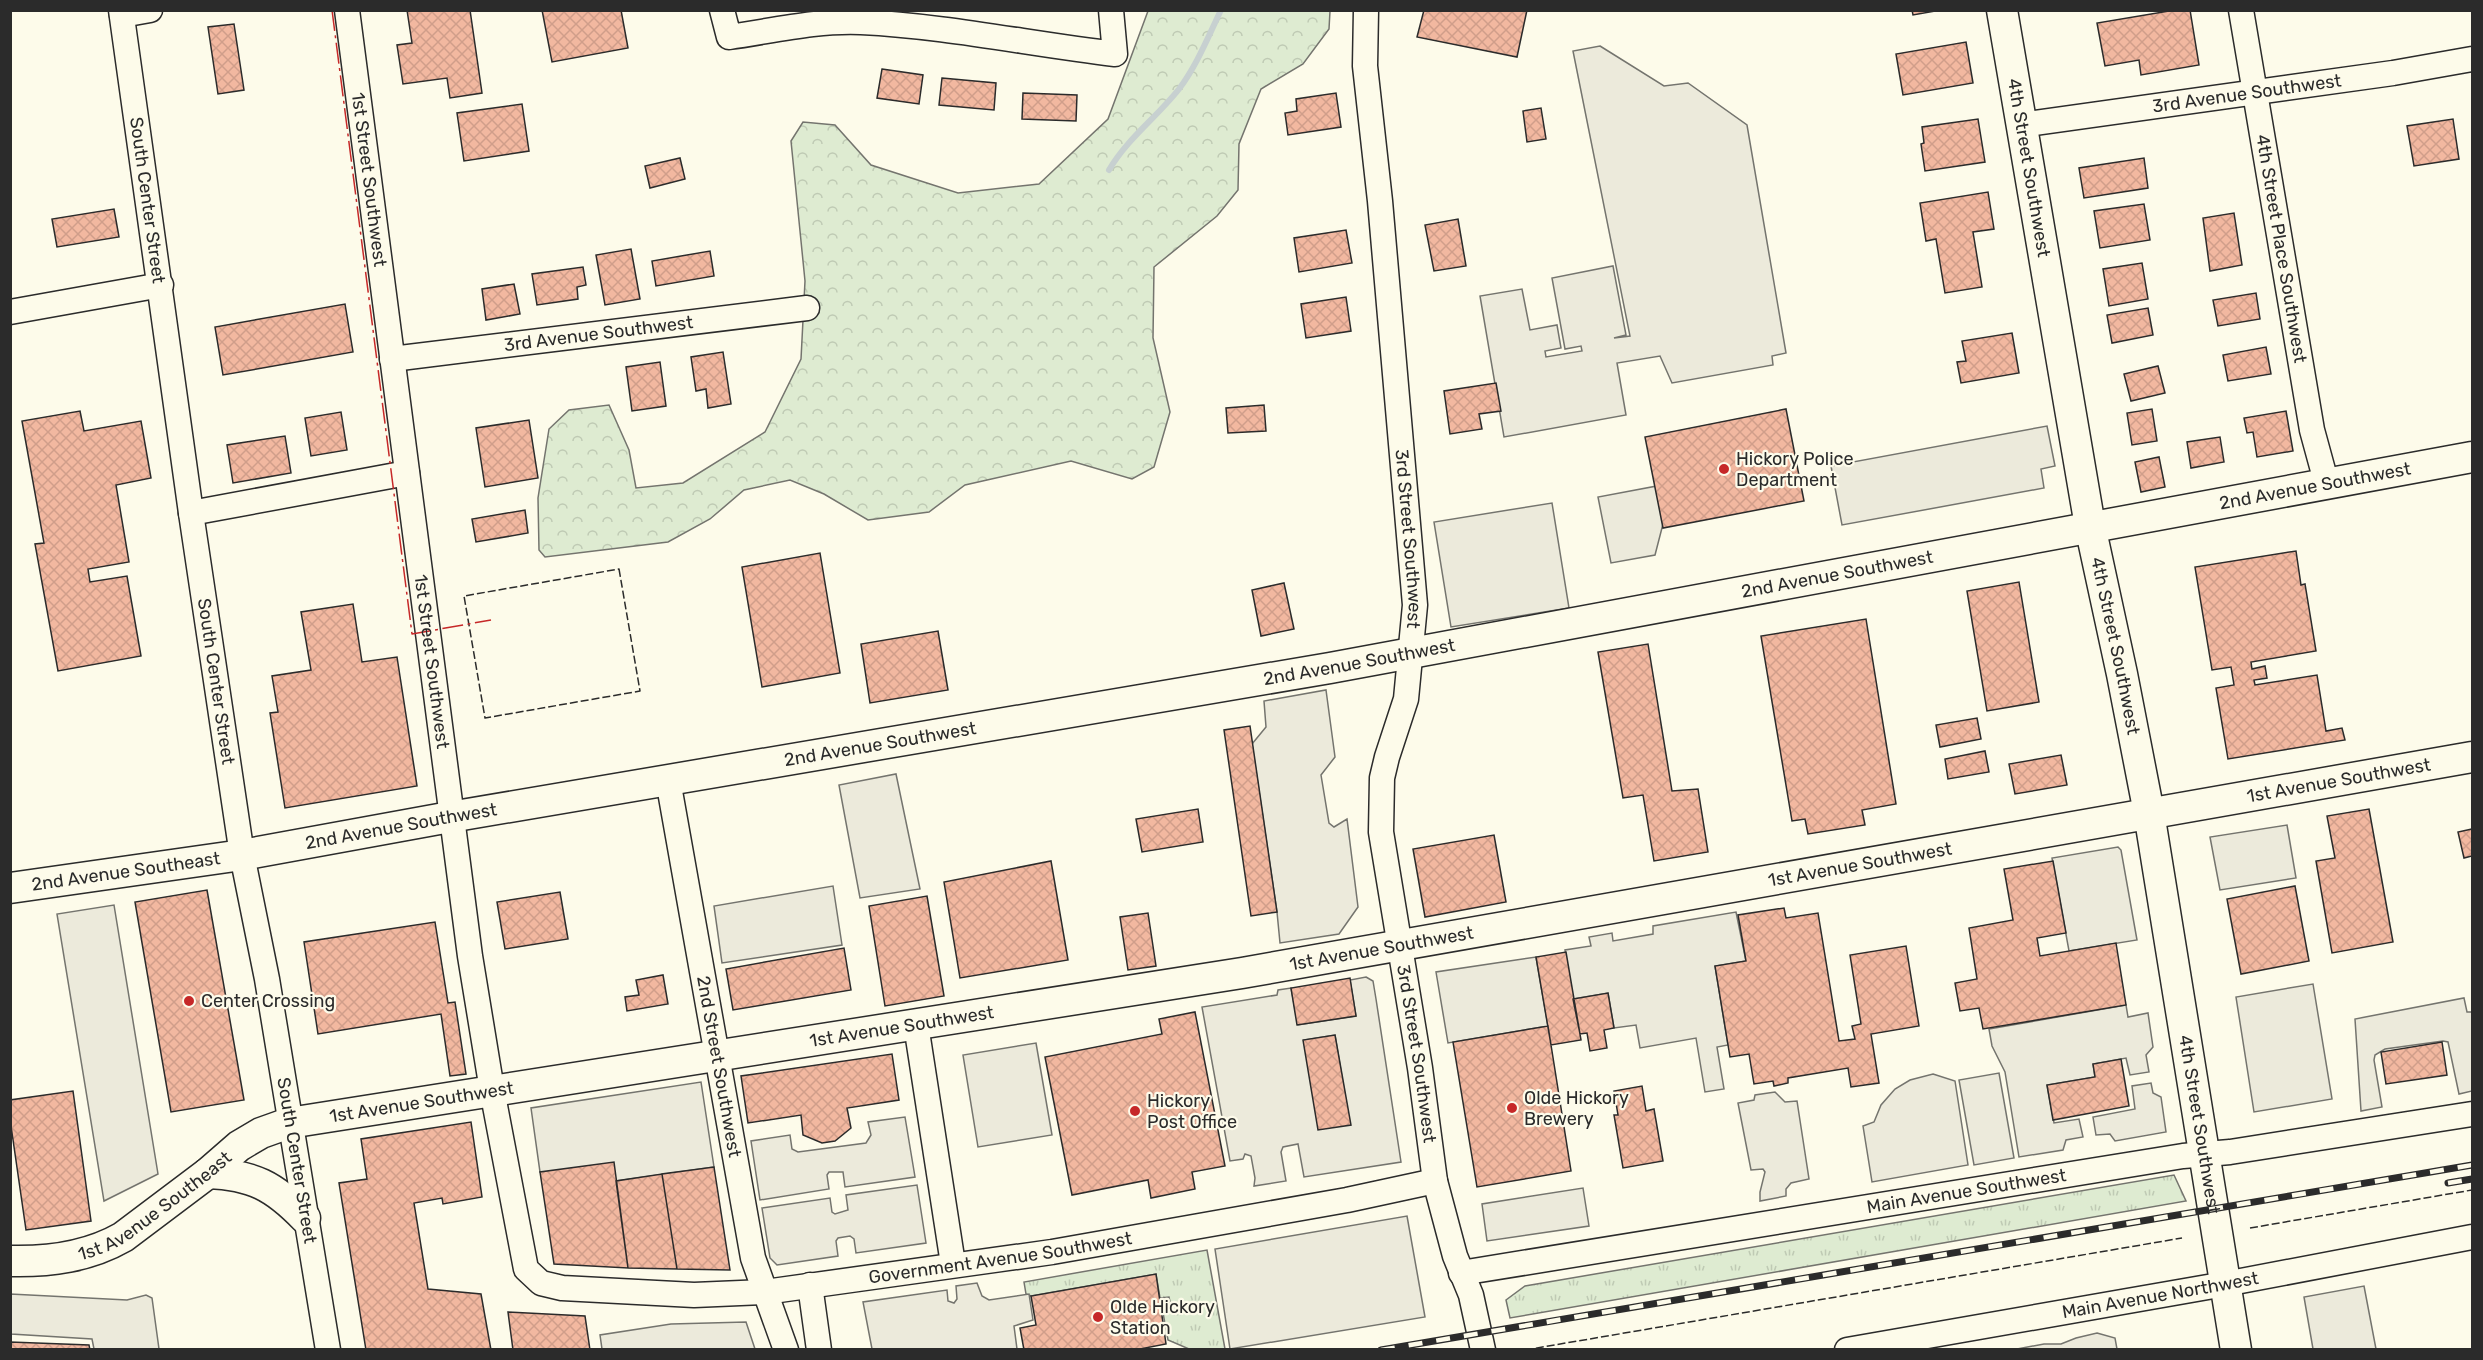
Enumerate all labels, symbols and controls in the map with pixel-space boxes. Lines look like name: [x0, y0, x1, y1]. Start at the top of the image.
street label: 3rd Avenue Southwest: [2151, 69, 2343, 118]
street label: 4th Street Southwest: [2003, 77, 2055, 259]
street label: 1st Street Southwest: [347, 91, 391, 268]
street label: South Center Street: [125, 116, 170, 285]
street label: 4th Street Place Southwest: [2251, 133, 2311, 364]
street label: 3rd Avenue Southwest: [503, 311, 694, 356]
street label: 3rd Street Southwest: [1391, 448, 1426, 630]
place label: Hickory Police Department: [1736, 448, 1854, 491]
street label: 2nd Avenue Southwest: [2217, 458, 2413, 514]
marker: Hickory Police Department: [1717, 462, 1731, 476]
street label: 2nd Avenue Southwest: [1739, 546, 1935, 603]
street label: 4th Street Southwest: [2086, 555, 2145, 737]
street label: 1st Street Southwest: [409, 573, 454, 750]
street label: South Center Street: [193, 597, 239, 766]
street label: 2nd Avenue Southwest: [1262, 634, 1457, 690]
street label: 2nd Avenue Southwest: [782, 717, 978, 771]
street label: 1st Avenue Southwest: [2245, 753, 2432, 807]
street label: 2nd Avenue Southwest: [303, 798, 499, 854]
street label: 1st Avenue Southwest: [1766, 838, 1954, 891]
street label: 2nd Avenue Southeast: [30, 847, 222, 896]
street label: 1st Avenue Southwest: [1288, 922, 1475, 975]
street label: 3rd Street Southwest: [1392, 963, 1441, 1144]
street label: 2nd Street Southwest: [692, 974, 746, 1159]
place label: Center Crossing: [201, 990, 335, 1012]
marker: Center Crossing: [182, 994, 196, 1008]
street label: 1st Avenue Southwest: [808, 1001, 995, 1052]
street label: 4th Street Southwest: [2174, 1033, 2225, 1216]
street label: South Center Street: [272, 1076, 321, 1245]
street label: 1st Avenue Southwest: [328, 1077, 515, 1127]
place label: Olde Hickory Brewery: [1524, 1087, 1629, 1130]
place label: Hickory Post Office: [1147, 1090, 1237, 1133]
marker: Olde Hickory Brewery: [1505, 1101, 1519, 1115]
marker: Hickory Post Office: [1128, 1104, 1142, 1118]
street label: 1st Avenue Southeast: [76, 1147, 236, 1265]
street label: Main Avenue Southwest: [1865, 1164, 2068, 1218]
street label: Government Avenue Southwest: [867, 1227, 1134, 1288]
street label: Main Avenue Northwest: [2060, 1267, 2260, 1323]
place label: Olde Hickory Station: [1110, 1296, 1215, 1339]
marker: Olde Hickory Station: [1091, 1310, 1105, 1324]

